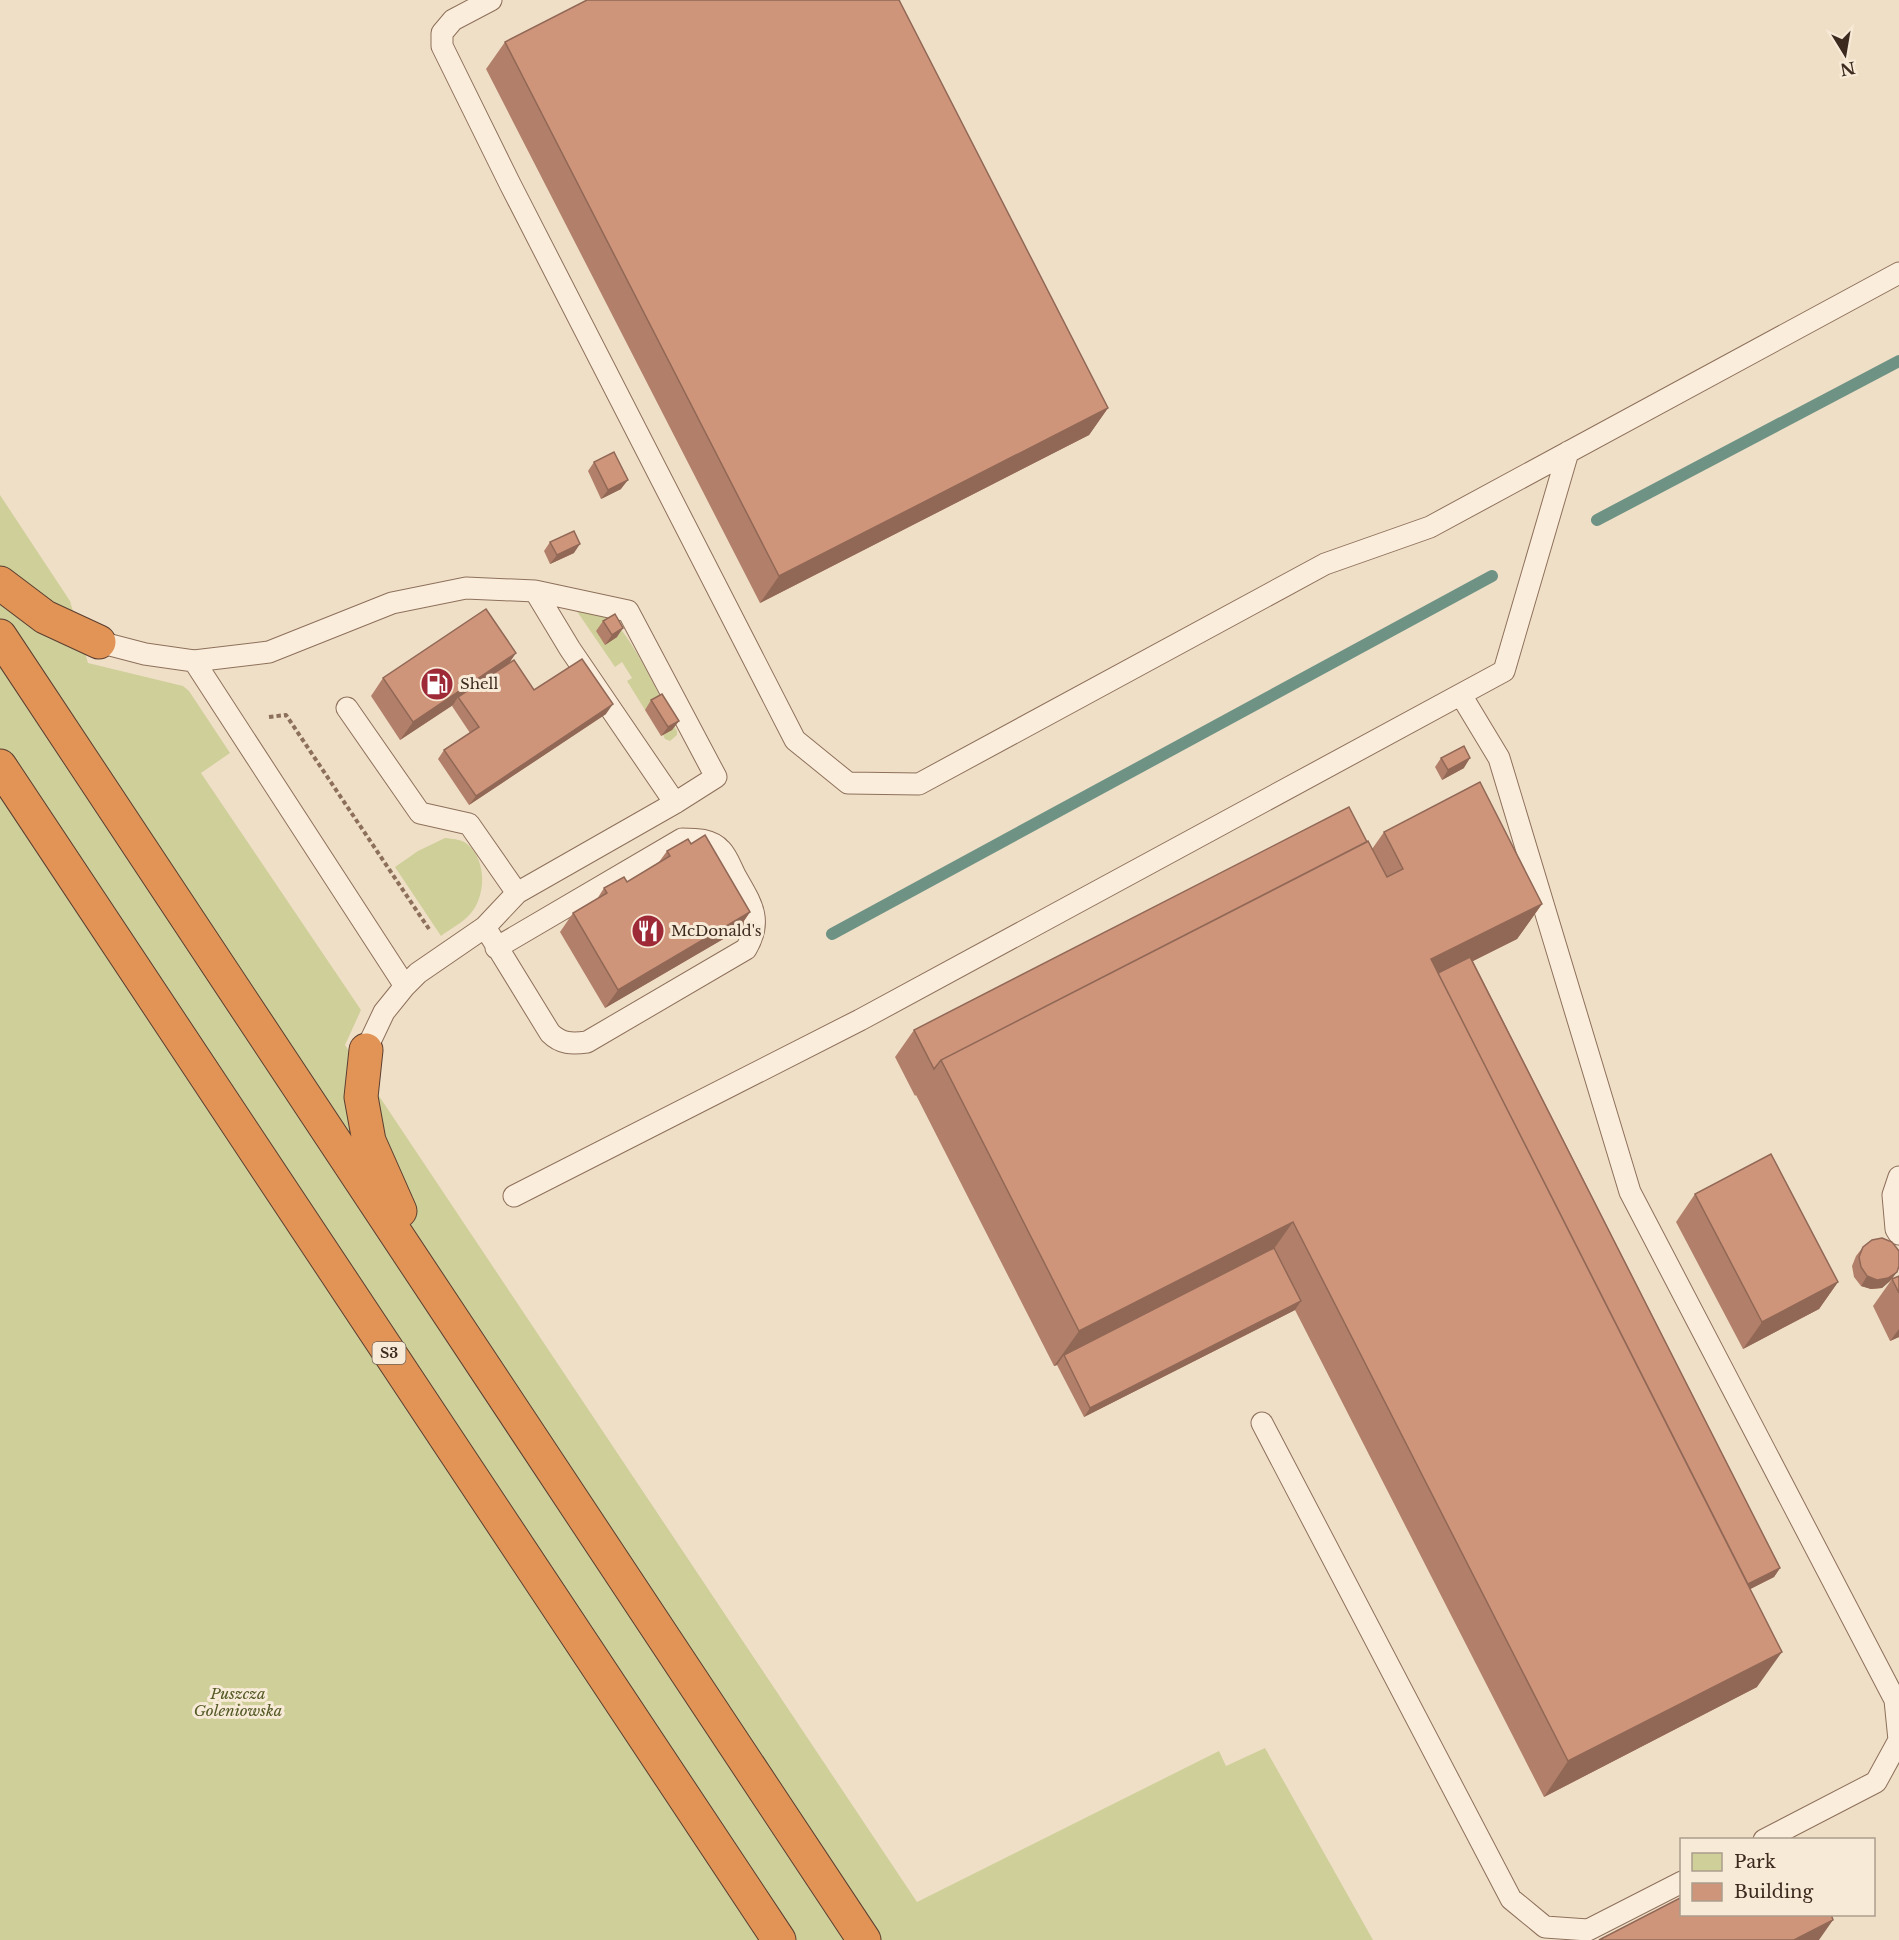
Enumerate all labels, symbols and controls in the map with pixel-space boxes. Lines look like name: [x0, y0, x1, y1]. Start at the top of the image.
north arrow: [1815, 24, 1875, 84]
text: N: [1839, 57, 1857, 80]
fuel station icon: Shell: [419, 666, 455, 702]
place label: Shell: [460, 674, 498, 693]
restaurant icon: McDonald's: [630, 913, 666, 949]
place label: McDonald's: [671, 921, 762, 940]
road number: S3: [372, 1342, 406, 1364]
park label: Puszcza Goleniowska: [194, 1684, 282, 1720]
legend: [1680, 1838, 1875, 1916]
text: Park: [1734, 1851, 1776, 1873]
text: Building: [1734, 1881, 1813, 1903]

